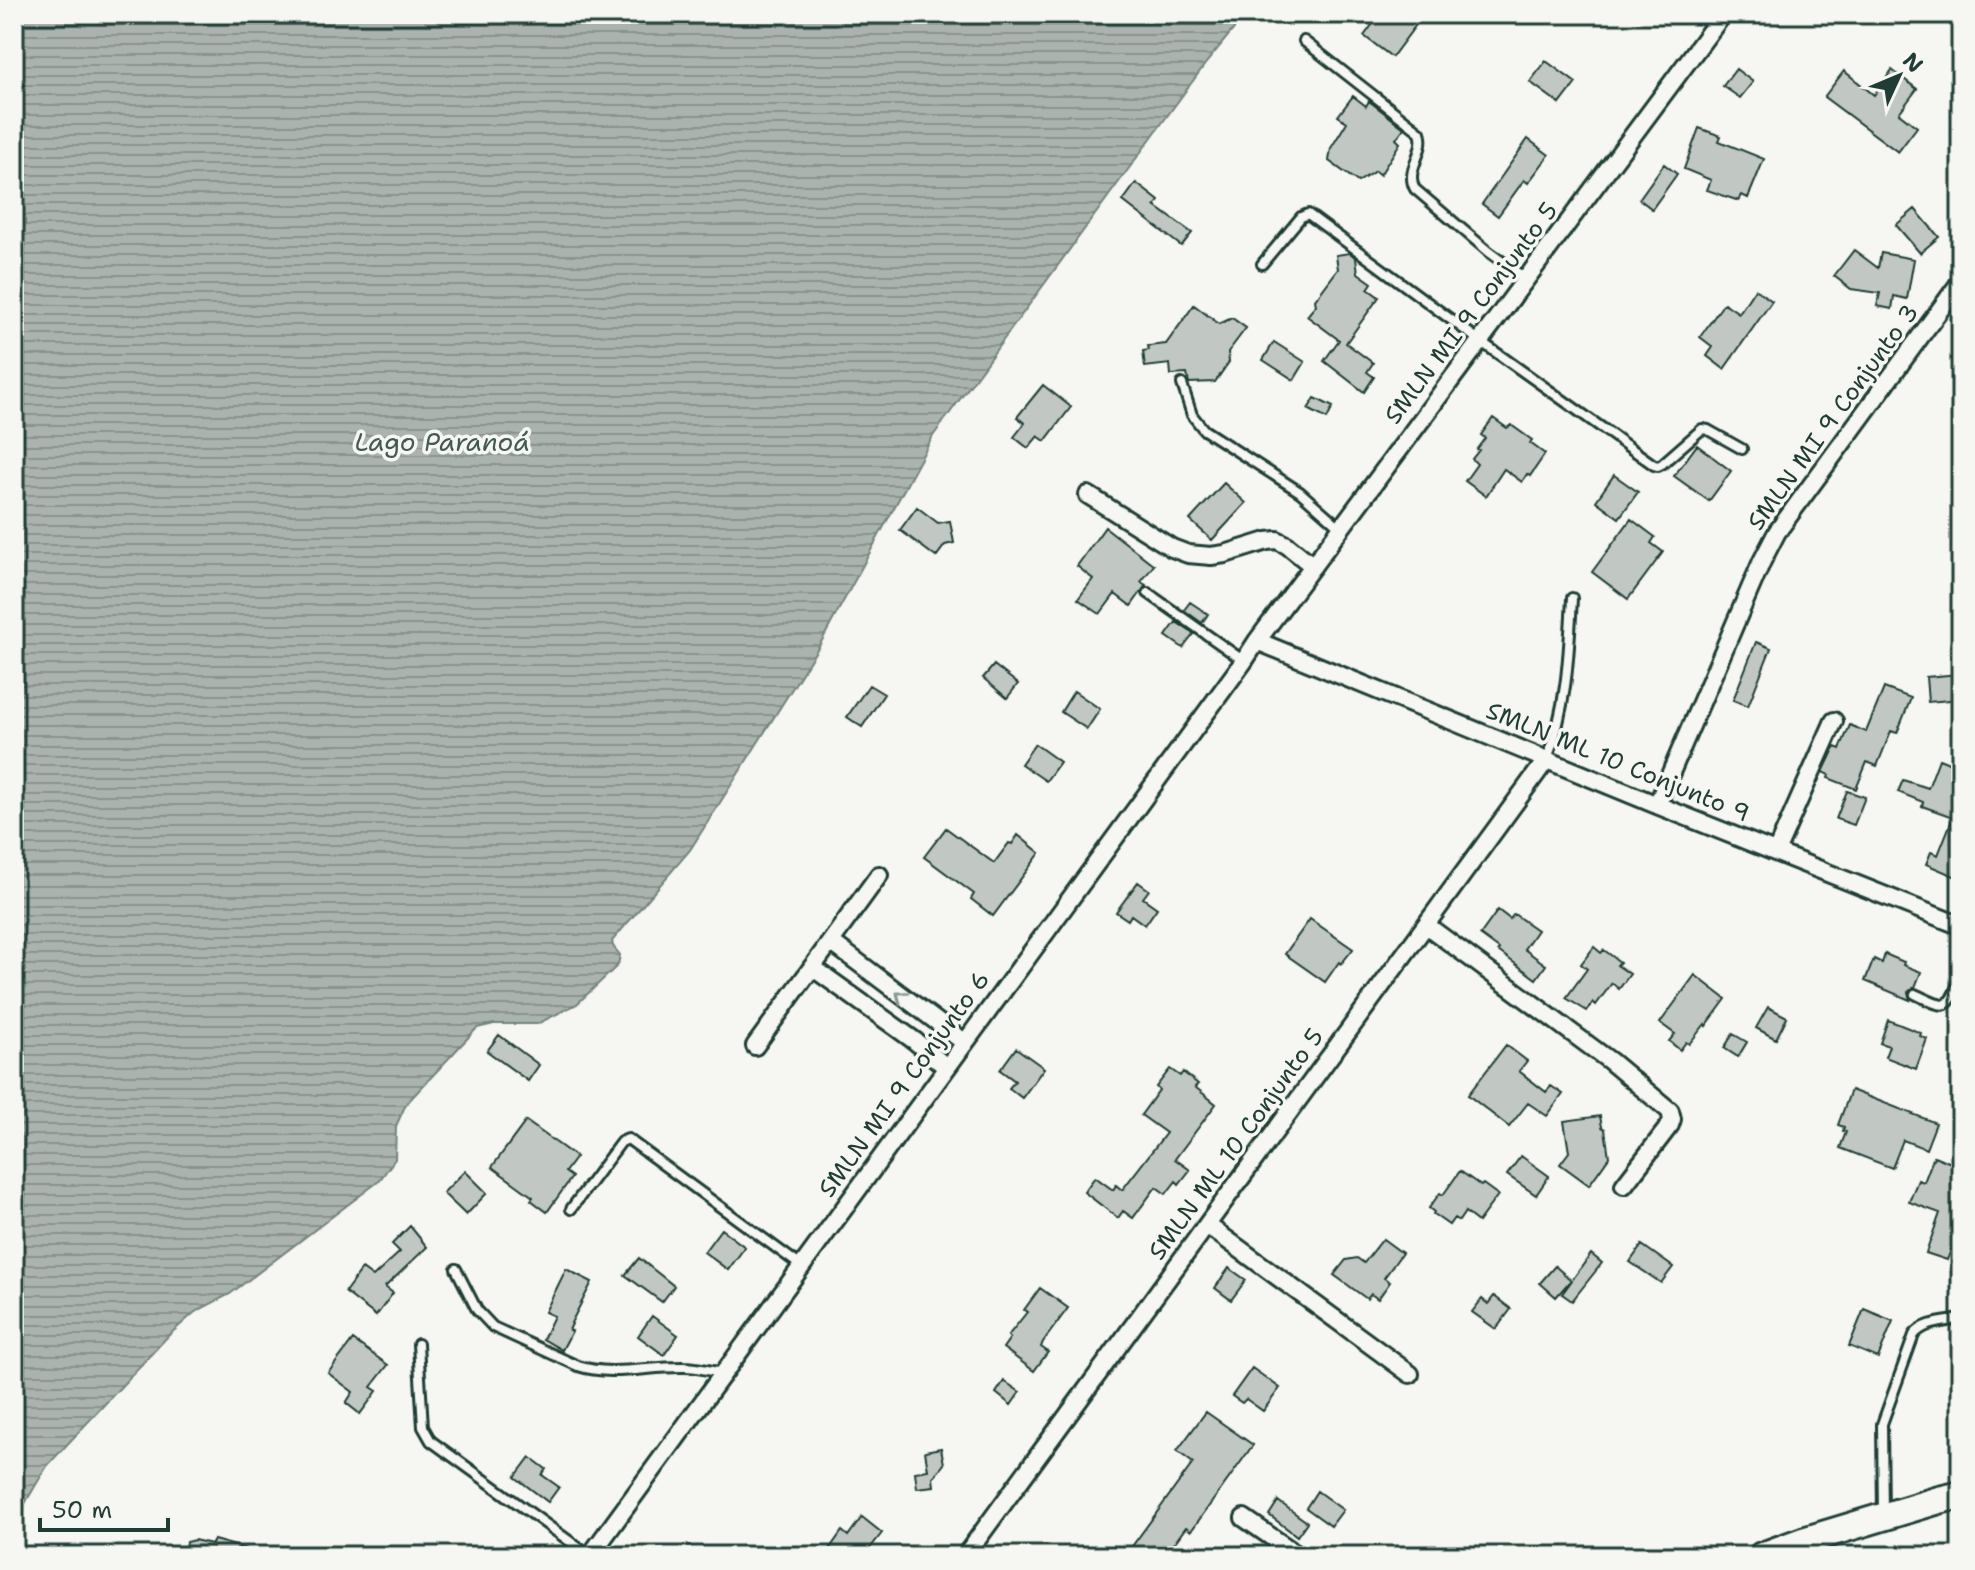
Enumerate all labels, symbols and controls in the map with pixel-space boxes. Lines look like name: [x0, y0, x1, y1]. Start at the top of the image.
north arrow: [1859, 36, 1939, 116]
text: N: [1897, 46, 1930, 79]
street label: SMLN MI 9 Conjunto 5: [1377, 196, 1565, 430]
street label: SMLN MI 9 Conjunto 3: [1740, 298, 1926, 536]
water label: Lago Paranoá: [354, 424, 530, 459]
street label: SMLN ML 10 Conjunto 9: [1482, 694, 1754, 830]
street label: SMLN MI 9 Conjunto 6: [811, 965, 997, 1203]
one-way arrow: [895, 991, 910, 1005]
street label: SMLN ML 10 Conjunto 5: [1141, 1022, 1331, 1266]
scale bar: [40, 1482, 168, 1532]
text: 50 m: [52, 1494, 112, 1526]

